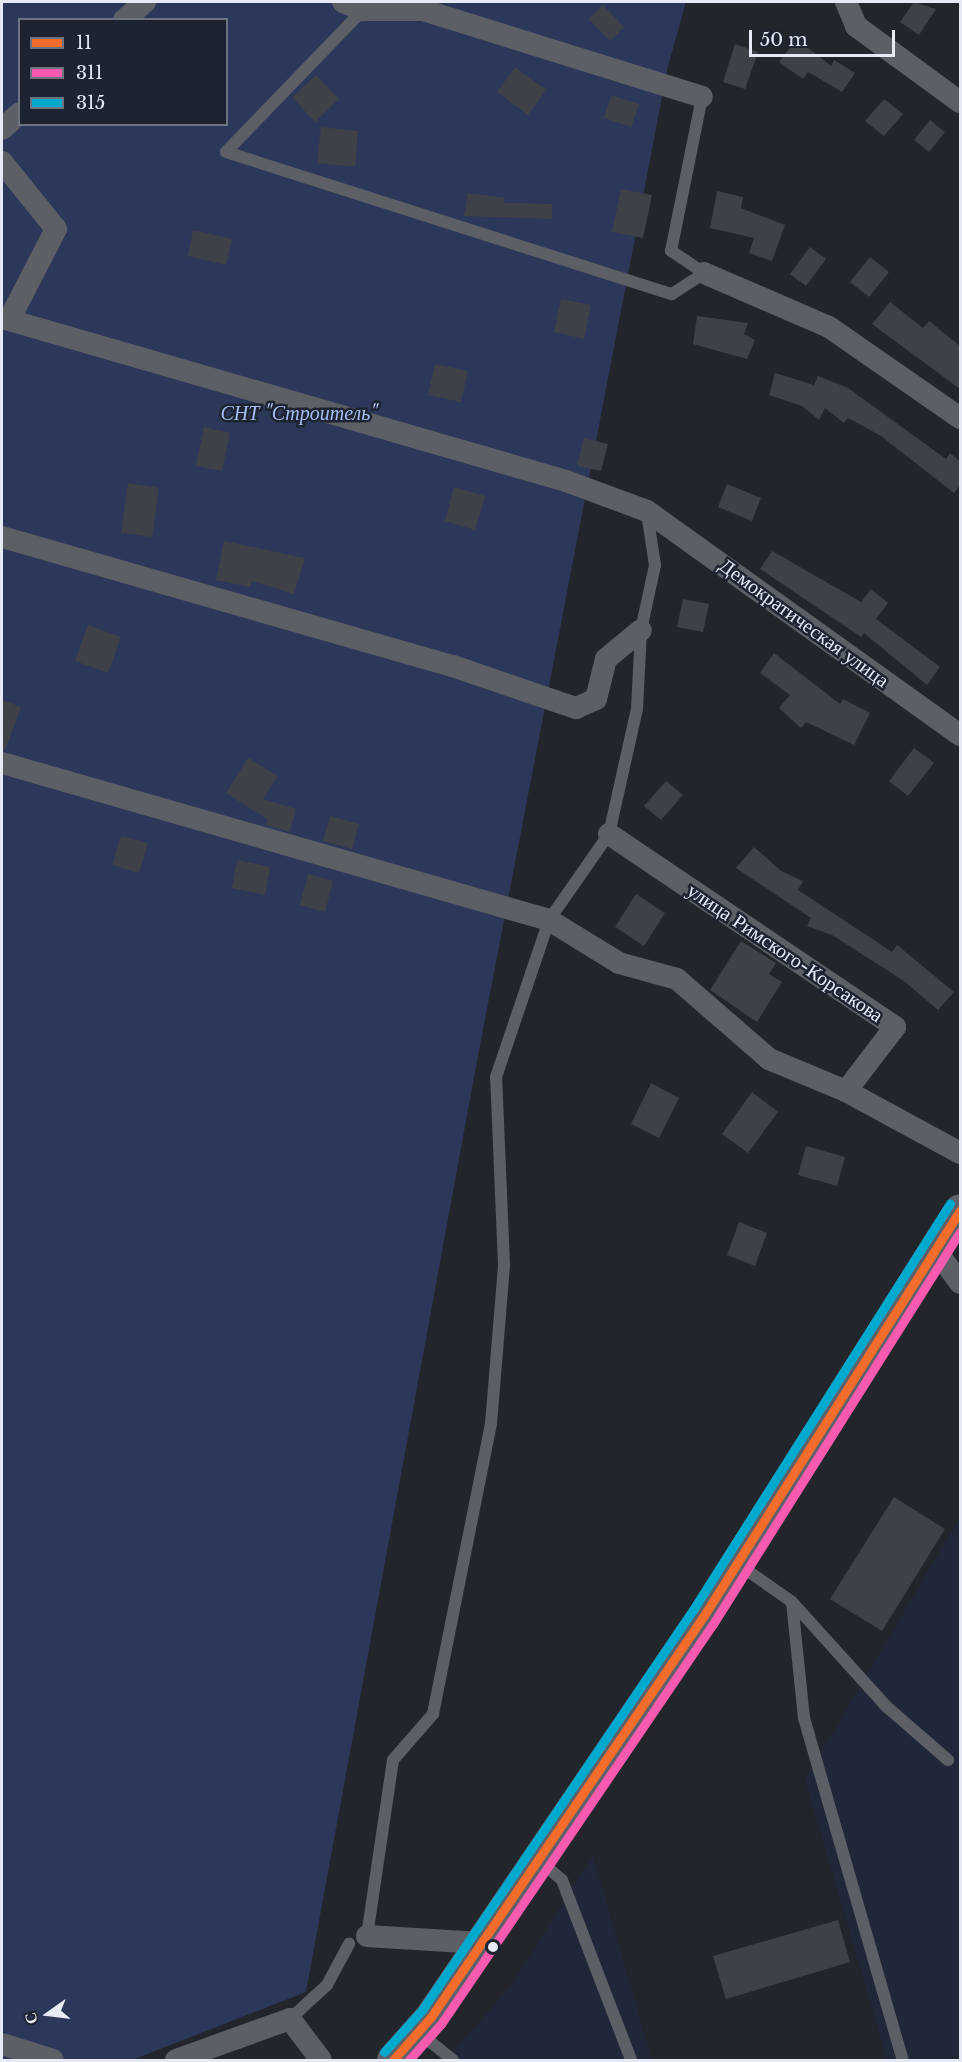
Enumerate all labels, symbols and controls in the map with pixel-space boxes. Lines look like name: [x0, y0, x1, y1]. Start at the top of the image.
legend: [18, 18, 228, 126]
scale bar: [752, 18, 898, 56]
text: 50 m: [760, 29, 808, 51]
text: 11: [76, 32, 92, 54]
text: 311: [76, 62, 103, 84]
text: 315: [76, 92, 105, 114]
park label: СНТ "Строитель": [220, 401, 378, 425]
street label: Демократическая улица: [714, 553, 894, 693]
street label: улица Римского-Корсакова: [682, 878, 888, 1028]
unlabelled marker: [487, 1941, 499, 1953]
north arrow: [18, 1984, 78, 2044]
text: С: [19, 2010, 42, 2026]

